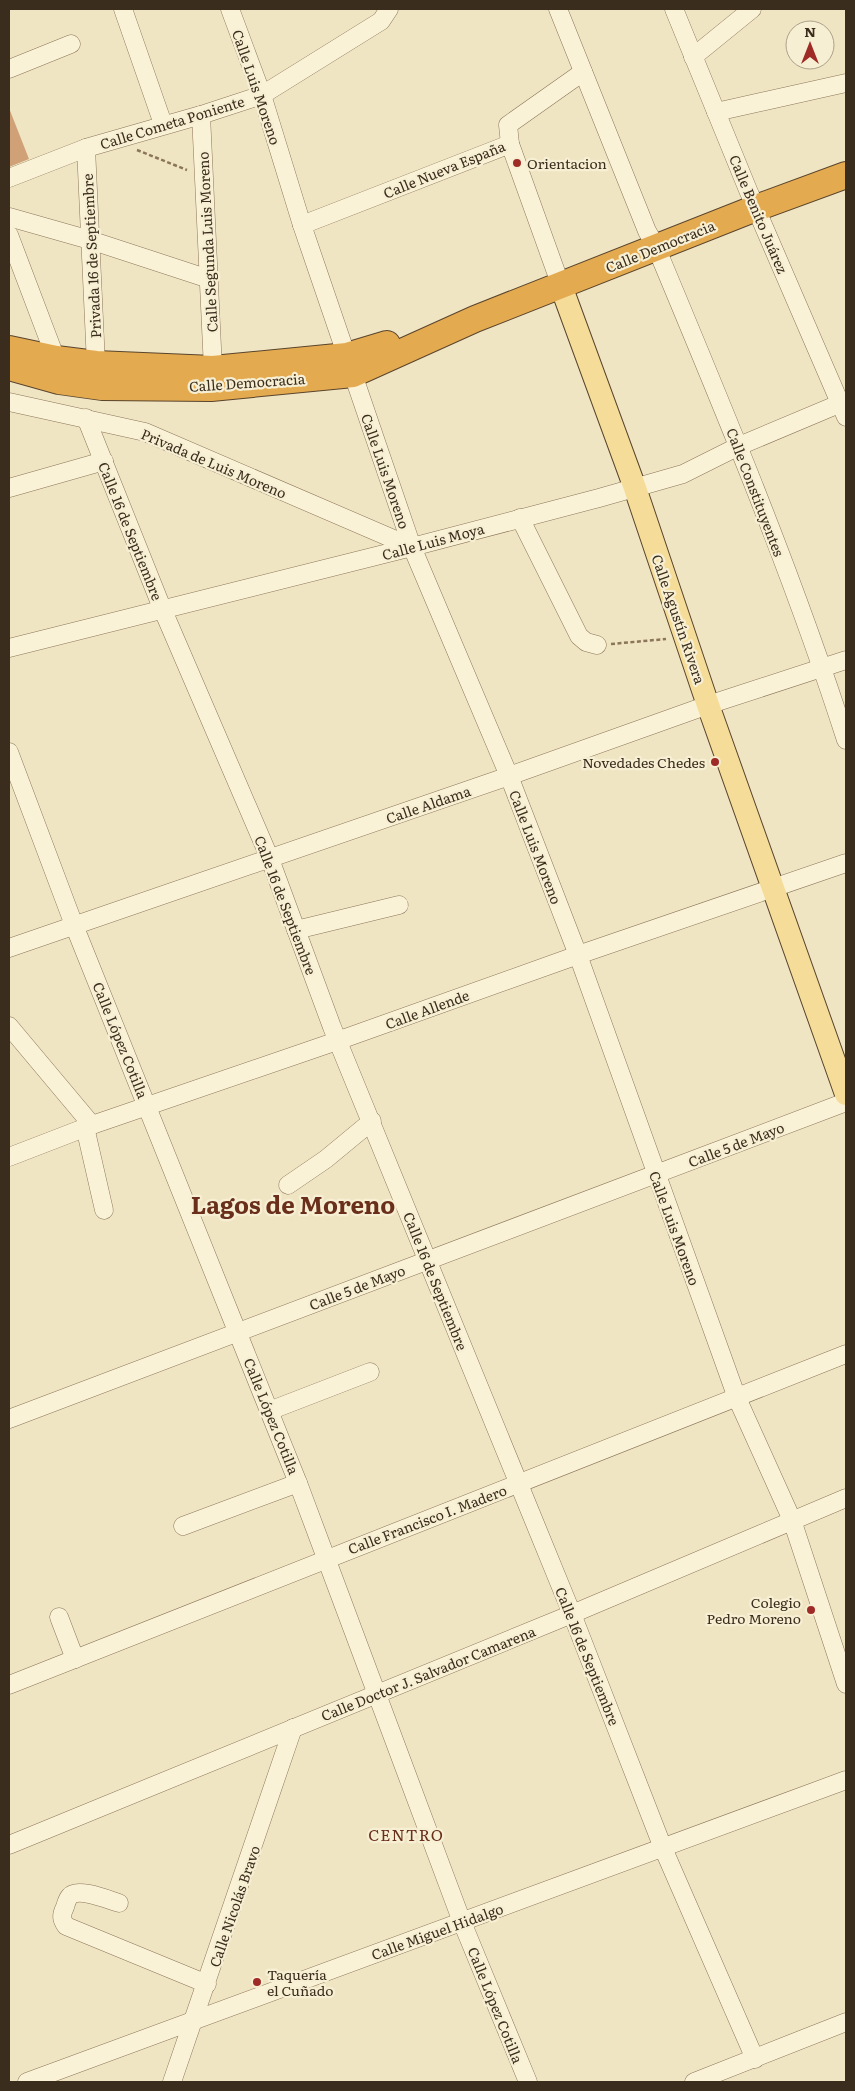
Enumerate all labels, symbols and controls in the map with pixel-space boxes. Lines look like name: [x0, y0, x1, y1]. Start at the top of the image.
north arrow: [785, 20, 835, 70]
text: N: [804, 21, 816, 41]
street label: Calle Luis Moreno: [228, 27, 286, 147]
street label: Calle Cometa Poniente: [97, 91, 247, 153]
street label: Calle Nueva España: [380, 135, 508, 203]
street label: Calle Segunda Luis Moreno: [192, 151, 222, 333]
street label: Calle Benito Juárez: [725, 152, 793, 277]
place label: Orientacion: [527, 153, 607, 173]
marker: Orientacion: [511, 157, 523, 169]
street label: Privada 16 de Septiembre: [77, 173, 105, 339]
street label: Calle Democracia: [602, 215, 718, 277]
street label: Calle Democracia: [188, 368, 306, 396]
street label: Calle Luis Moreno: [357, 411, 415, 531]
street label: Privada de Luis Moreno: [138, 423, 290, 503]
street label: Calle Constituyentes: [722, 425, 790, 559]
street label: Calle 16 de Septiembre: [94, 459, 168, 603]
street label: Calle Luis Moya: [380, 518, 487, 564]
street label: Calle Agustín Rivera: [647, 552, 711, 687]
place label: Novedades Chedes: [582, 752, 705, 772]
marker: Novedades Chedes: [709, 756, 721, 768]
street label: Calle Aldama: [383, 780, 473, 828]
street label: Calle Luis Moreno: [505, 787, 567, 907]
street label: Calle 16 de Septiembre: [250, 832, 322, 978]
street label: Calle López Cotilla: [89, 979, 154, 1102]
street label: Calle Allende: [382, 985, 472, 1033]
street label: Calle 5 de Mayo: [685, 1116, 787, 1172]
street label: Calle Luis Moreno: [645, 1168, 705, 1288]
district label: Lagos de Moreno: [191, 1186, 395, 1221]
street label: Calle 16 de Septiembre: [399, 1209, 473, 1353]
street label: Calle 5 de Mayo: [306, 1259, 408, 1315]
street label: Calle López Cotilla: [240, 1355, 305, 1478]
street label: Calle Francisco I. Madero: [345, 1479, 509, 1559]
street label: Calle 16 de Septiembre: [551, 1584, 625, 1728]
place label: Colegio Pedro Moreno: [707, 1592, 801, 1628]
marker: Colegio Pedro Moreno: [805, 1604, 817, 1616]
street label: Calle Doctor J. Salvador Camarena: [318, 1621, 539, 1725]
district label: CENTRO: [368, 1822, 444, 1846]
street label: Calle Nicolás Bravo: [204, 1842, 264, 1970]
street label: Calle Miguel Hidalgo: [368, 1898, 506, 1964]
street label: Calle López Cotilla: [464, 1944, 529, 2067]
place label: Taquería el Cuñado: [267, 1964, 333, 2000]
marker: Taquería el Cuñado: [251, 1976, 263, 1988]

